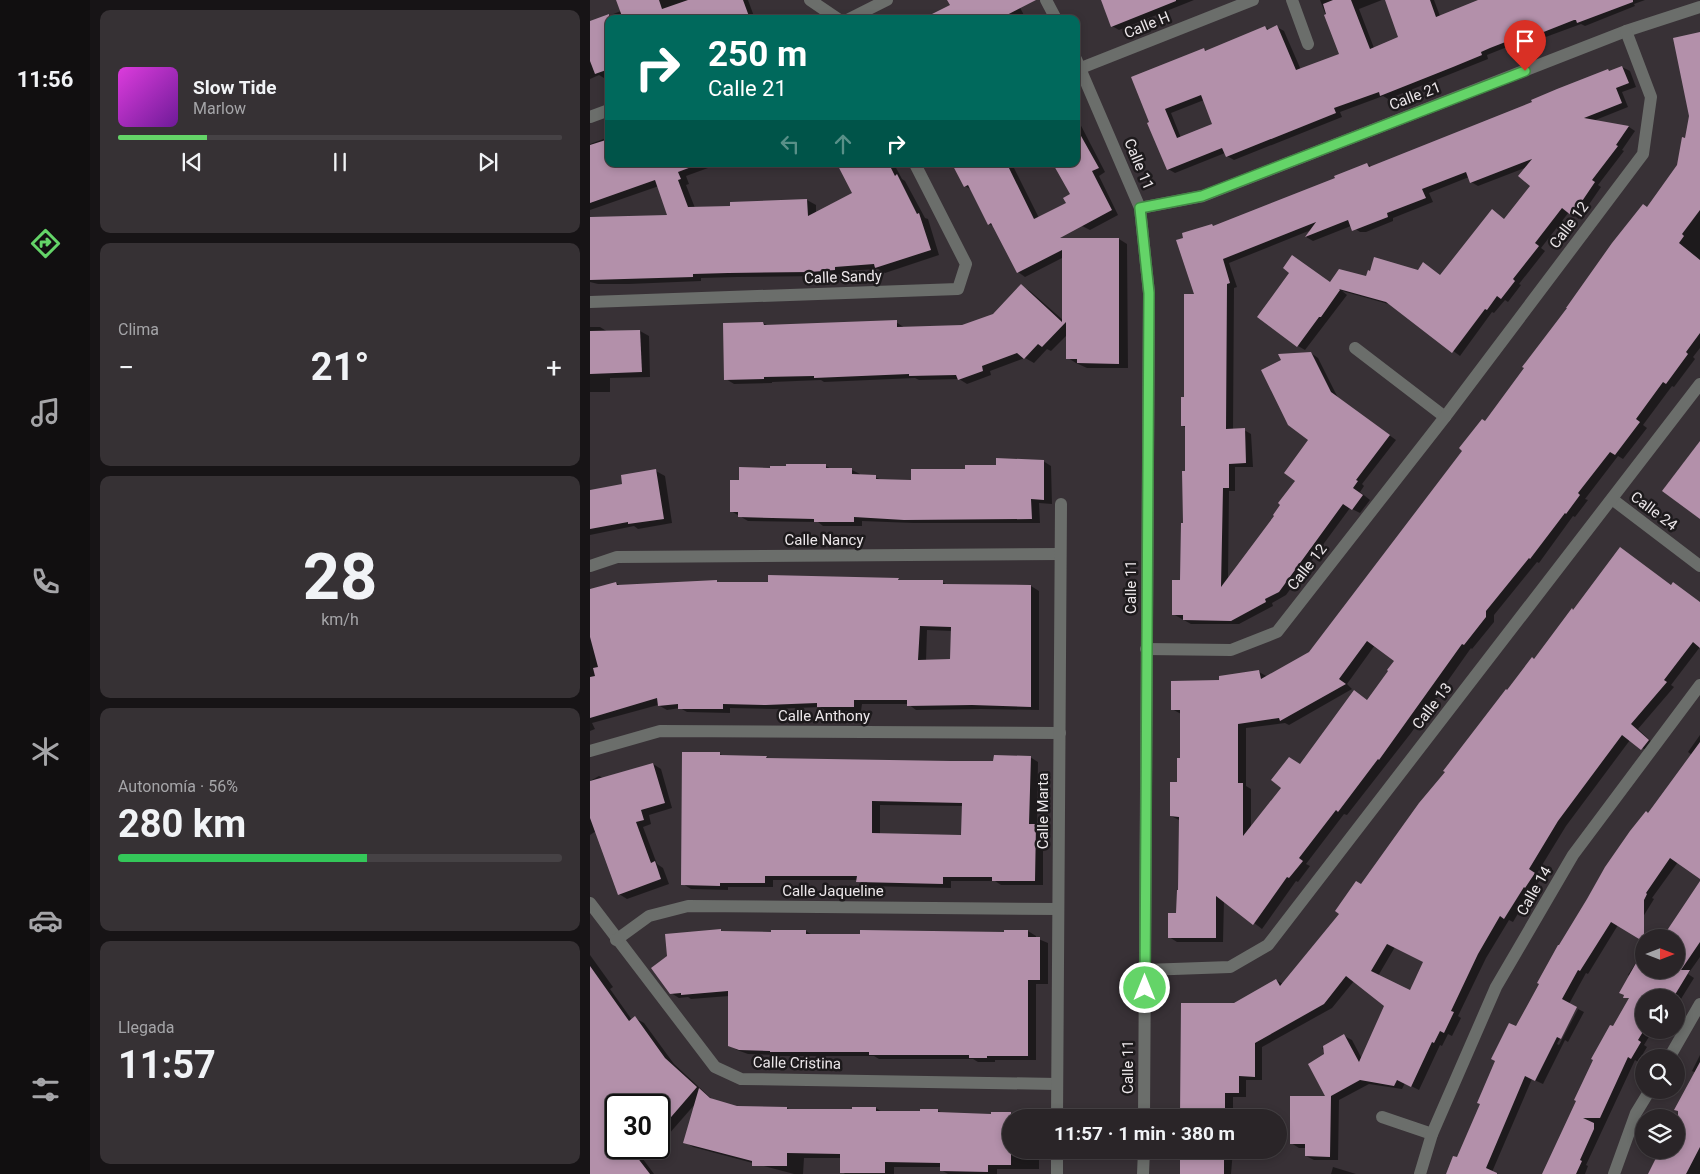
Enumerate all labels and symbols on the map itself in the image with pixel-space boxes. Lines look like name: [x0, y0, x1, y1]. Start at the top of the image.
street label: Calle H: [1122, 8, 1172, 42]
pin: [1504, 20, 1546, 71]
street label: Calle 21: [1387, 78, 1443, 114]
street label: Calle 11: [1120, 136, 1158, 192]
street label: Calle 12: [1546, 198, 1592, 252]
street label: Calle Sandy: [804, 267, 882, 287]
street label: Calle 24: [1627, 488, 1681, 535]
street label: Calle Nancy: [785, 531, 863, 549]
street label: Calle 12: [1283, 540, 1331, 594]
street label: Calle 11: [1122, 560, 1140, 614]
street label: Calle 13: [1408, 679, 1456, 733]
street label: Calle Anthony: [778, 707, 870, 725]
street label: Calle Marta: [1034, 773, 1052, 849]
street label: Calle 14: [1513, 863, 1556, 919]
street label: Calle Jaqueline: [782, 882, 884, 900]
north arrow: [1635, 929, 1685, 979]
position arrow: [1118, 961, 1170, 1013]
street label: Calle 11: [1119, 1040, 1137, 1094]
street label: Calle Cristina: [753, 1053, 841, 1073]
speed limit sign: 30: [605, 1094, 670, 1159]

